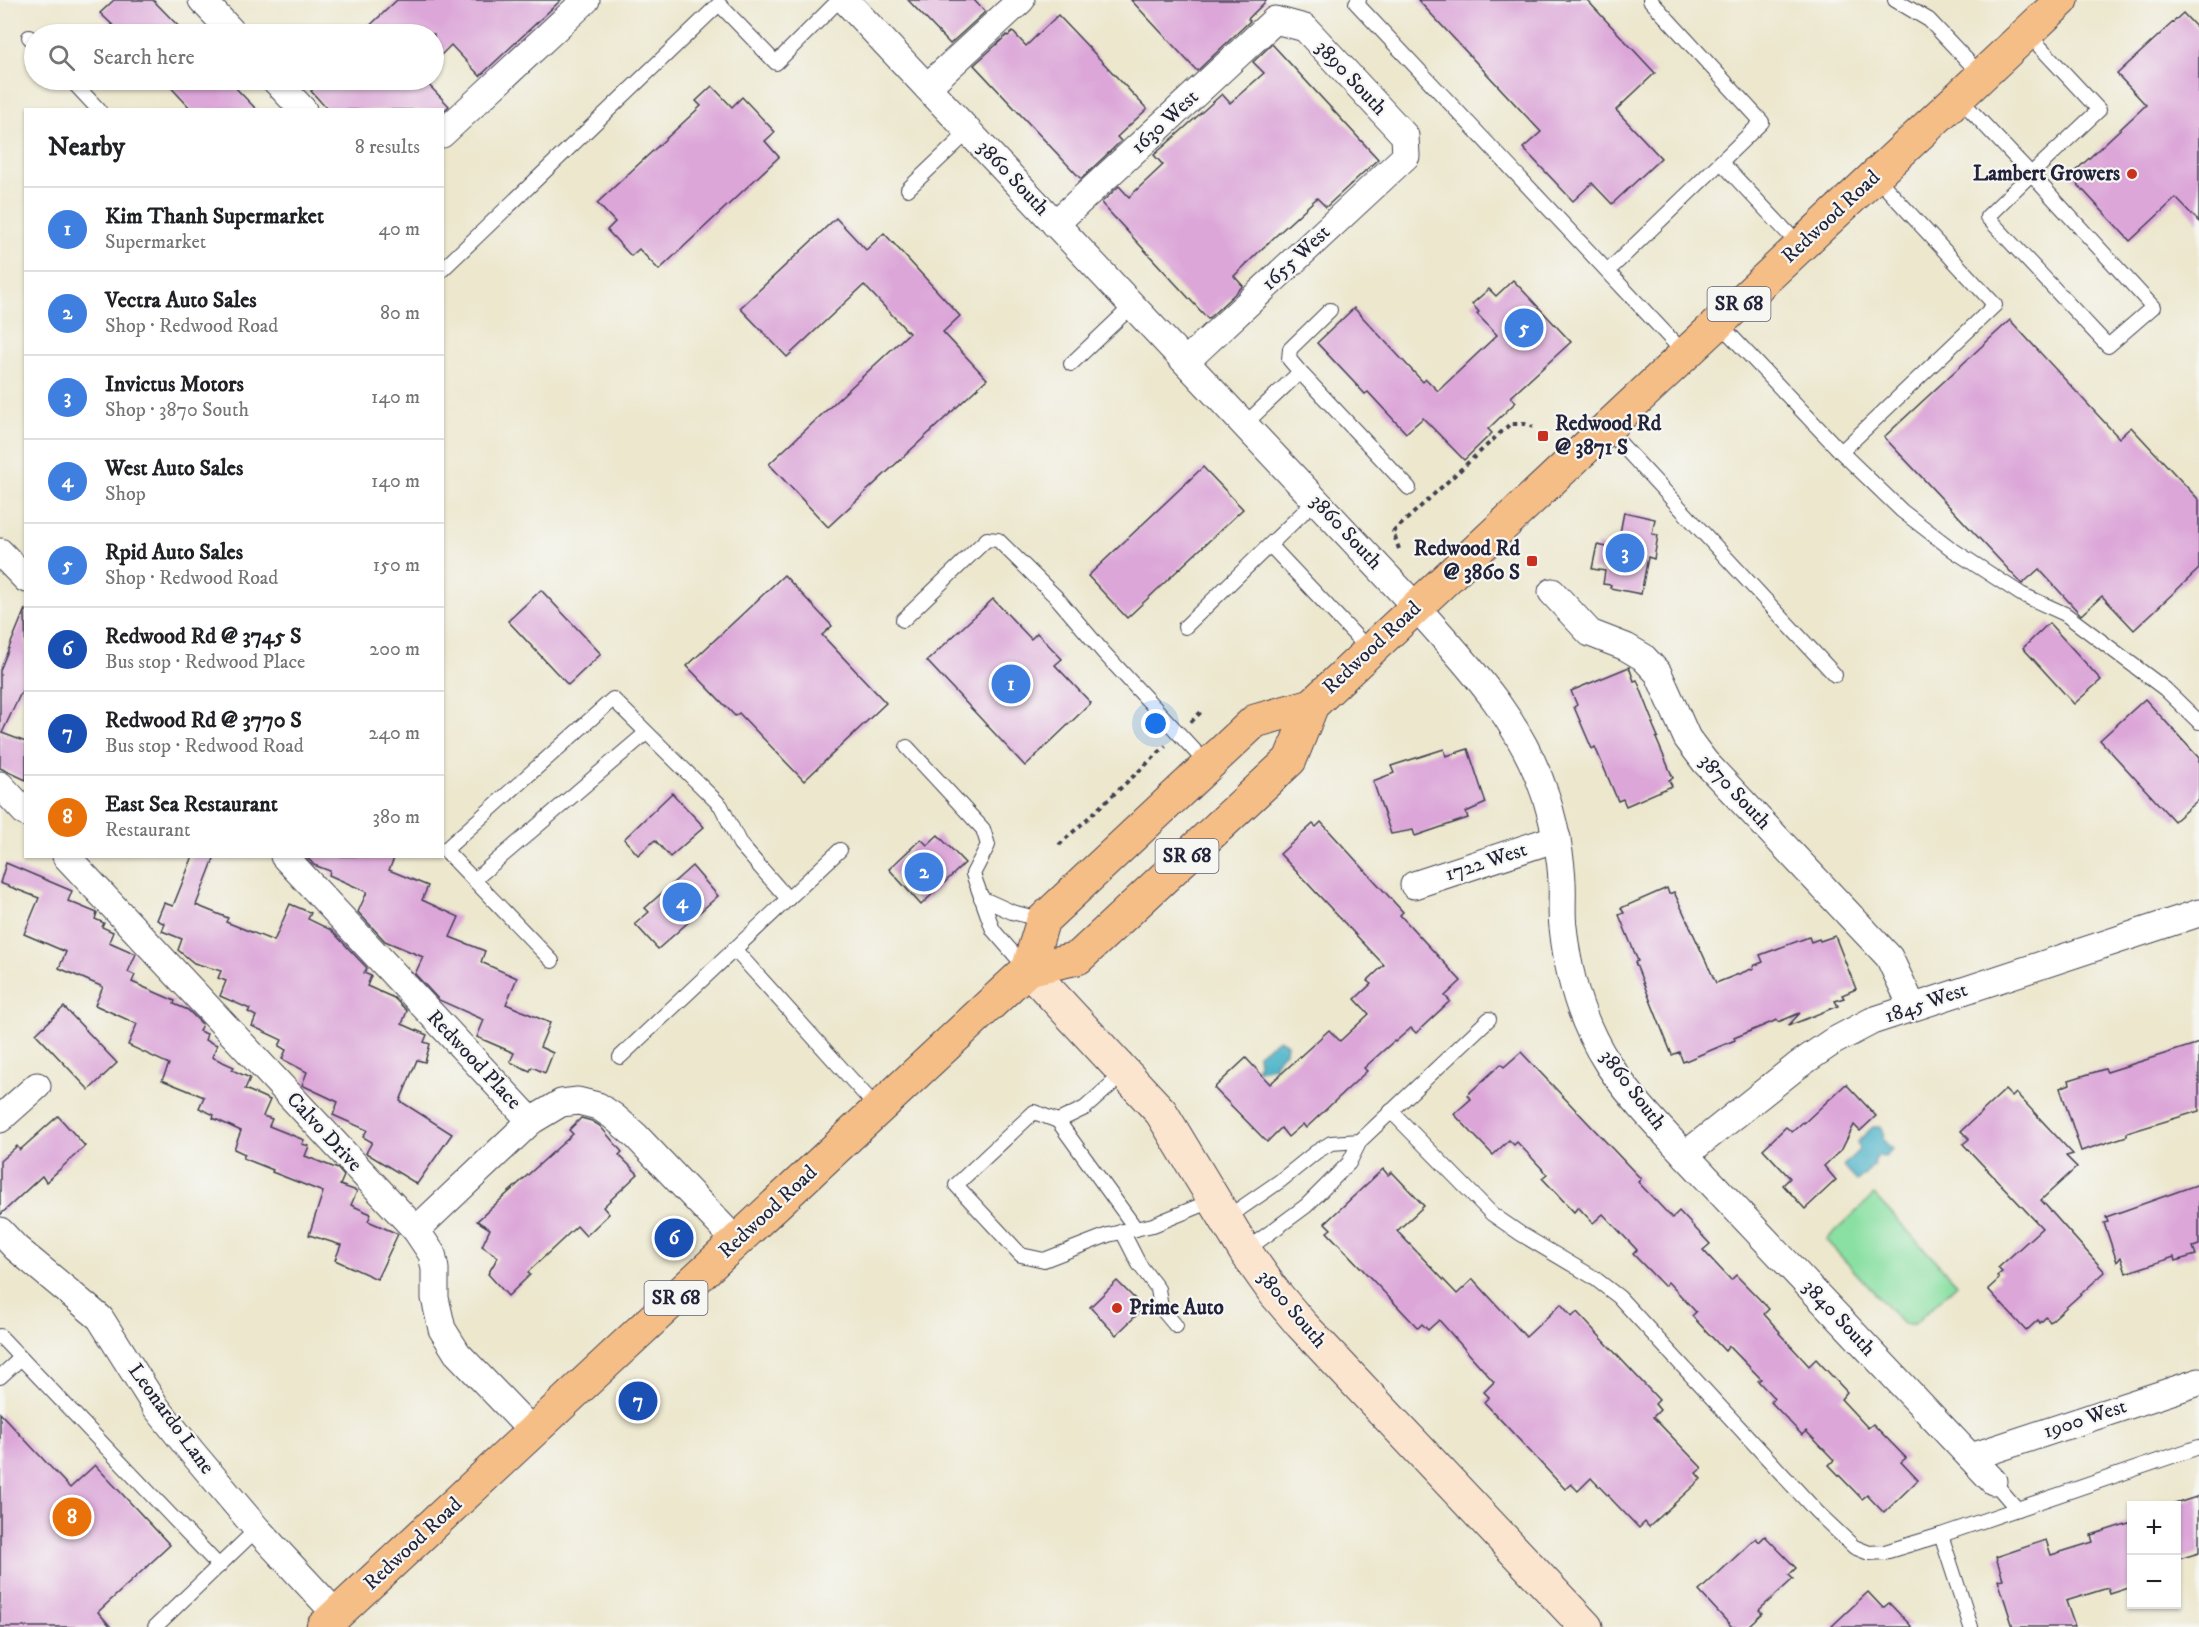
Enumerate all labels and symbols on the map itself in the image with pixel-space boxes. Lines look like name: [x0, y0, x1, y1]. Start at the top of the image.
street label: 3890 South: [1310, 35, 1392, 121]
street label: 1630 West: [1126, 84, 1204, 160]
street label: 3860 South: [971, 135, 1055, 221]
place label: Lambert Growers: [1973, 161, 2120, 187]
street label: Redwood Road: [1776, 164, 1886, 269]
marker: Lambert Growers: [2125, 167, 2139, 181]
street label: 1655 West: [1256, 219, 1336, 296]
road number: SR 68: [1708, 287, 1770, 321]
pin: 5: [1504, 306, 1544, 350]
place label: Redwood Rd @ 3871 S: [1555, 411, 1662, 461]
marker: Redwood Rd @ 3871 S: [1536, 429, 1550, 443]
street label: 3860 South: [1304, 489, 1388, 575]
pin: 3: [1606, 530, 1644, 576]
place label: Redwood Rd @ 3860 S: [1414, 536, 1521, 586]
marker: Redwood Rd @ 3860 S: [1525, 554, 1539, 568]
street label: Redwood Road: [1317, 595, 1427, 700]
pin: 1: [992, 662, 1030, 706]
your location: [1141, 709, 1170, 738]
street label: 3870 South: [1693, 749, 1777, 835]
street label: 1722 West: [1442, 836, 1530, 887]
road number: SR 68: [1156, 839, 1218, 873]
pin: 2: [904, 850, 944, 894]
pin: 4: [662, 880, 702, 924]
street label: 1845 West: [1881, 977, 1971, 1029]
street label: Redwood Place: [421, 1005, 527, 1115]
street label: 3860 South: [1594, 1045, 1672, 1135]
street label: Calvo Drive: [281, 1087, 368, 1178]
street label: Redwood Road: [713, 1159, 823, 1264]
pin: 6: [654, 1216, 694, 1260]
street label: 3800 South: [1252, 1264, 1332, 1354]
street label: 3840 South: [1797, 1274, 1881, 1362]
road number: SR 68: [644, 1281, 708, 1315]
place label: Prime Auto: [1129, 1295, 1224, 1321]
marker: Prime Auto: [1110, 1301, 1124, 1315]
street label: Leonardo Lane: [122, 1359, 220, 1480]
pin: 7: [618, 1378, 658, 1424]
street label: 1900 West: [2040, 1393, 2130, 1445]
street label: Redwood Road: [358, 1491, 468, 1596]
pin: 8: [52, 1494, 92, 1540]

